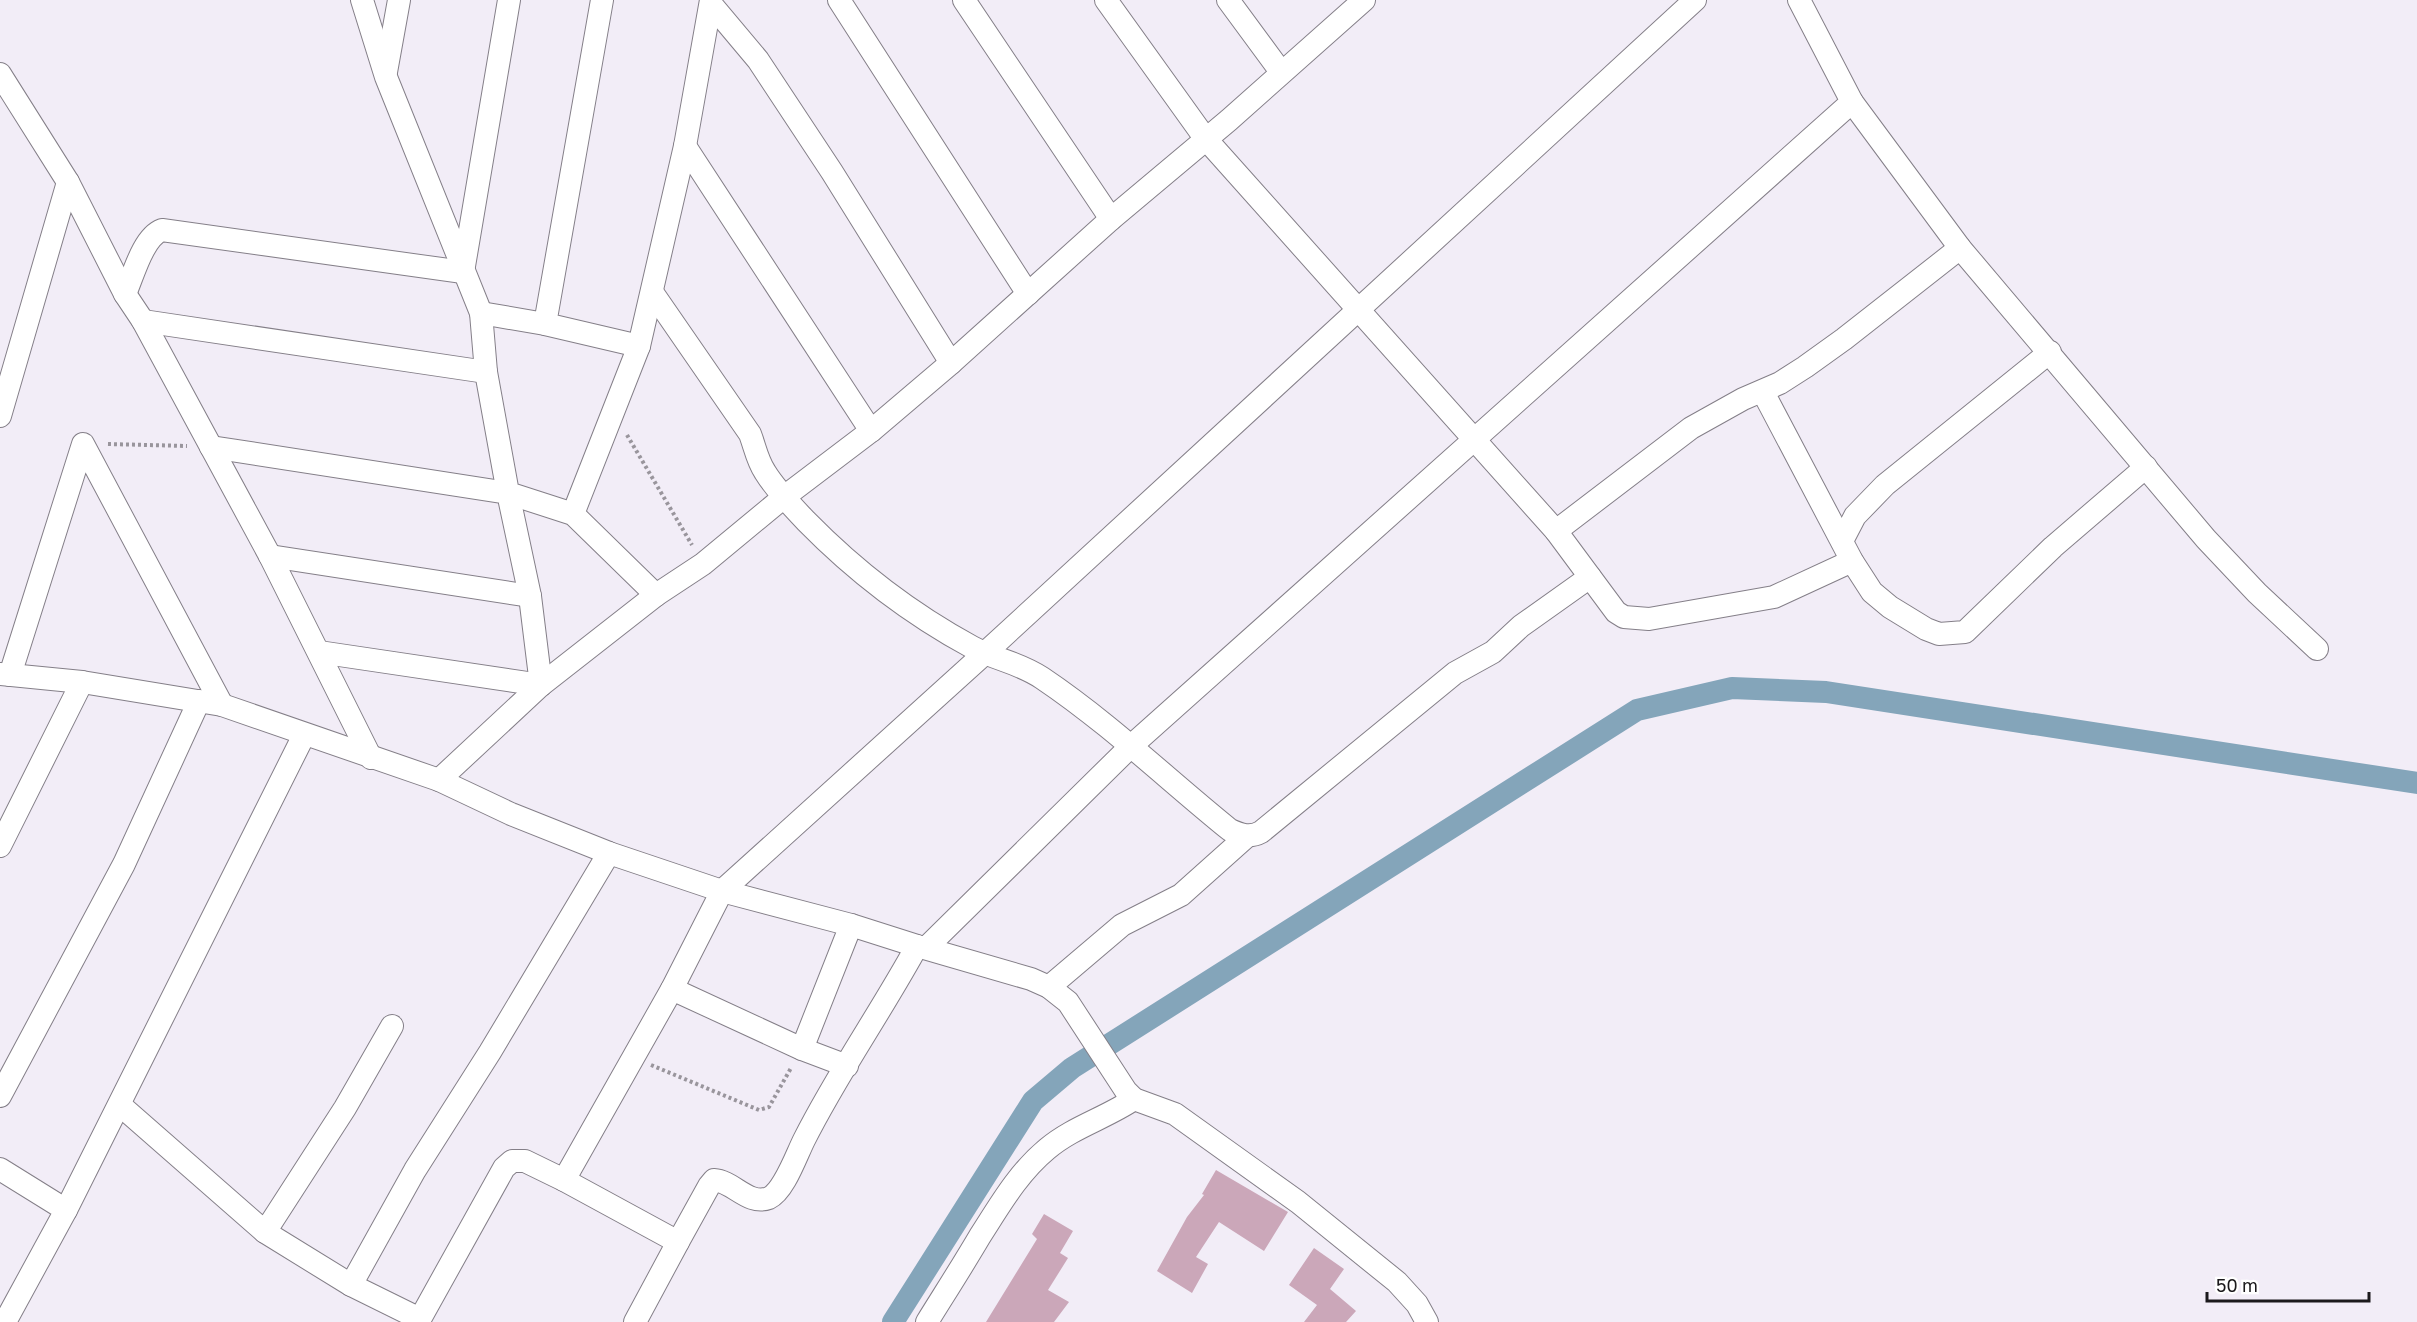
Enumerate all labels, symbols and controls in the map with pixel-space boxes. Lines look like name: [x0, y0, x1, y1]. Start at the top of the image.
scale bar: [2207, 1265, 2369, 1303]
text: 50 m: [2216, 1274, 2258, 1296]

